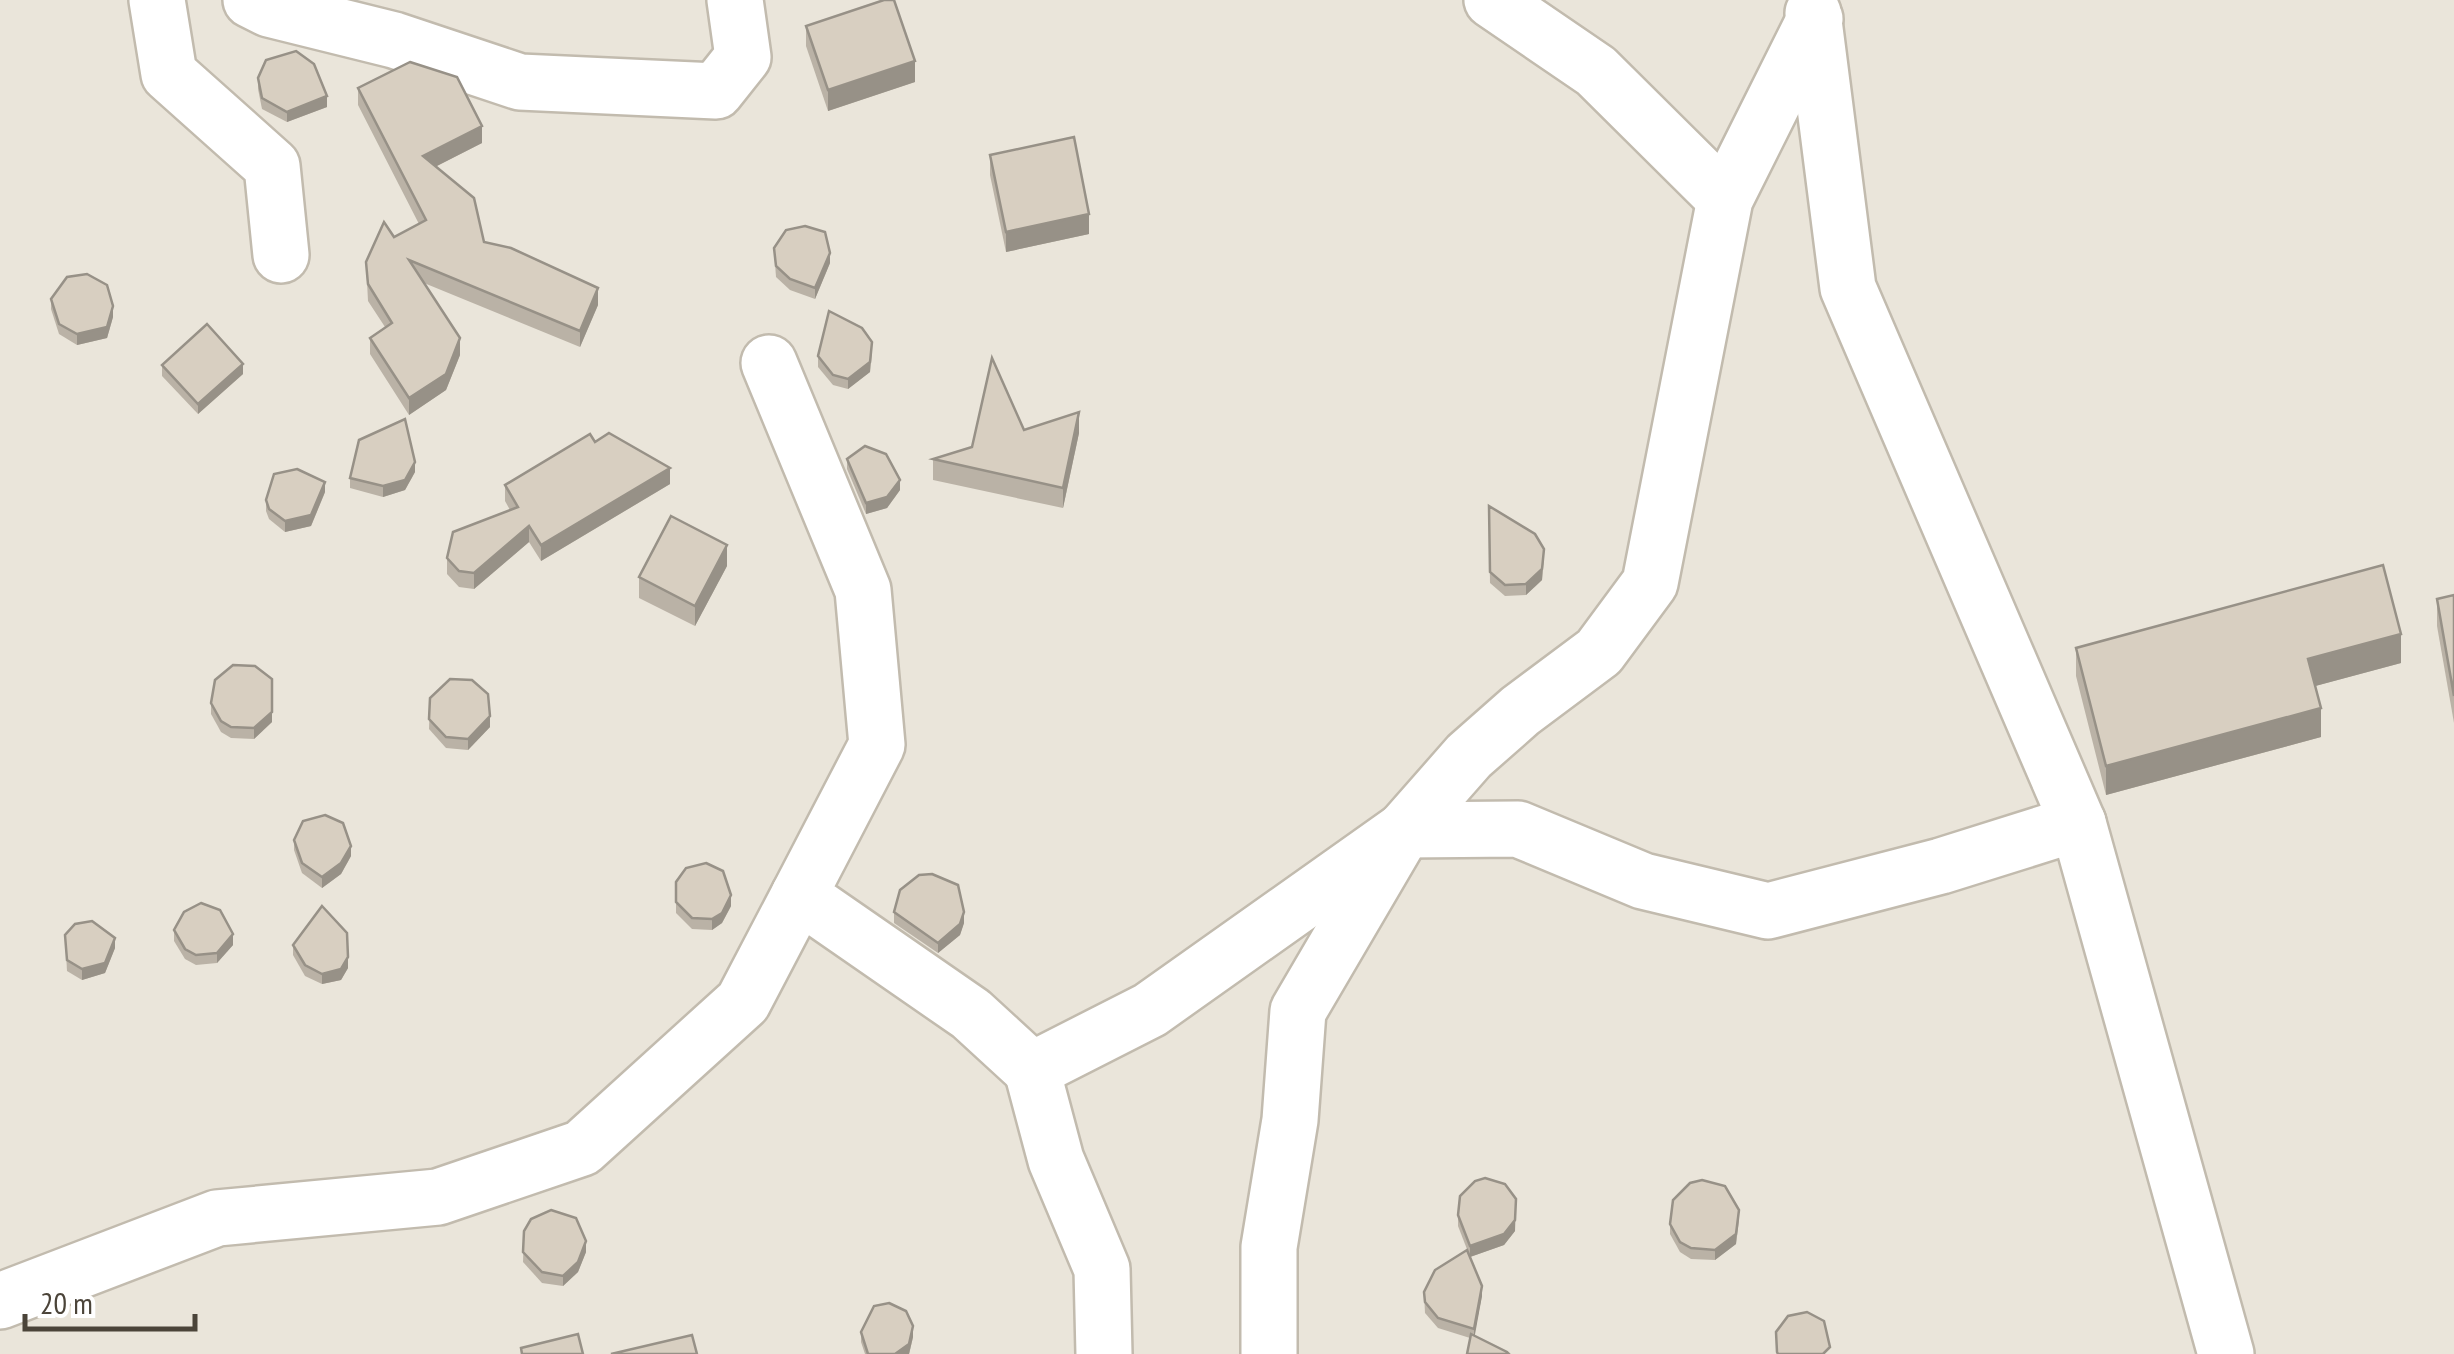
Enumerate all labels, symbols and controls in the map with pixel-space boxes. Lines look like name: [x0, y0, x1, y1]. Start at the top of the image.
scale bar: [25, 1269, 195, 1331]
text: 20 m: [40, 1283, 93, 1322]

